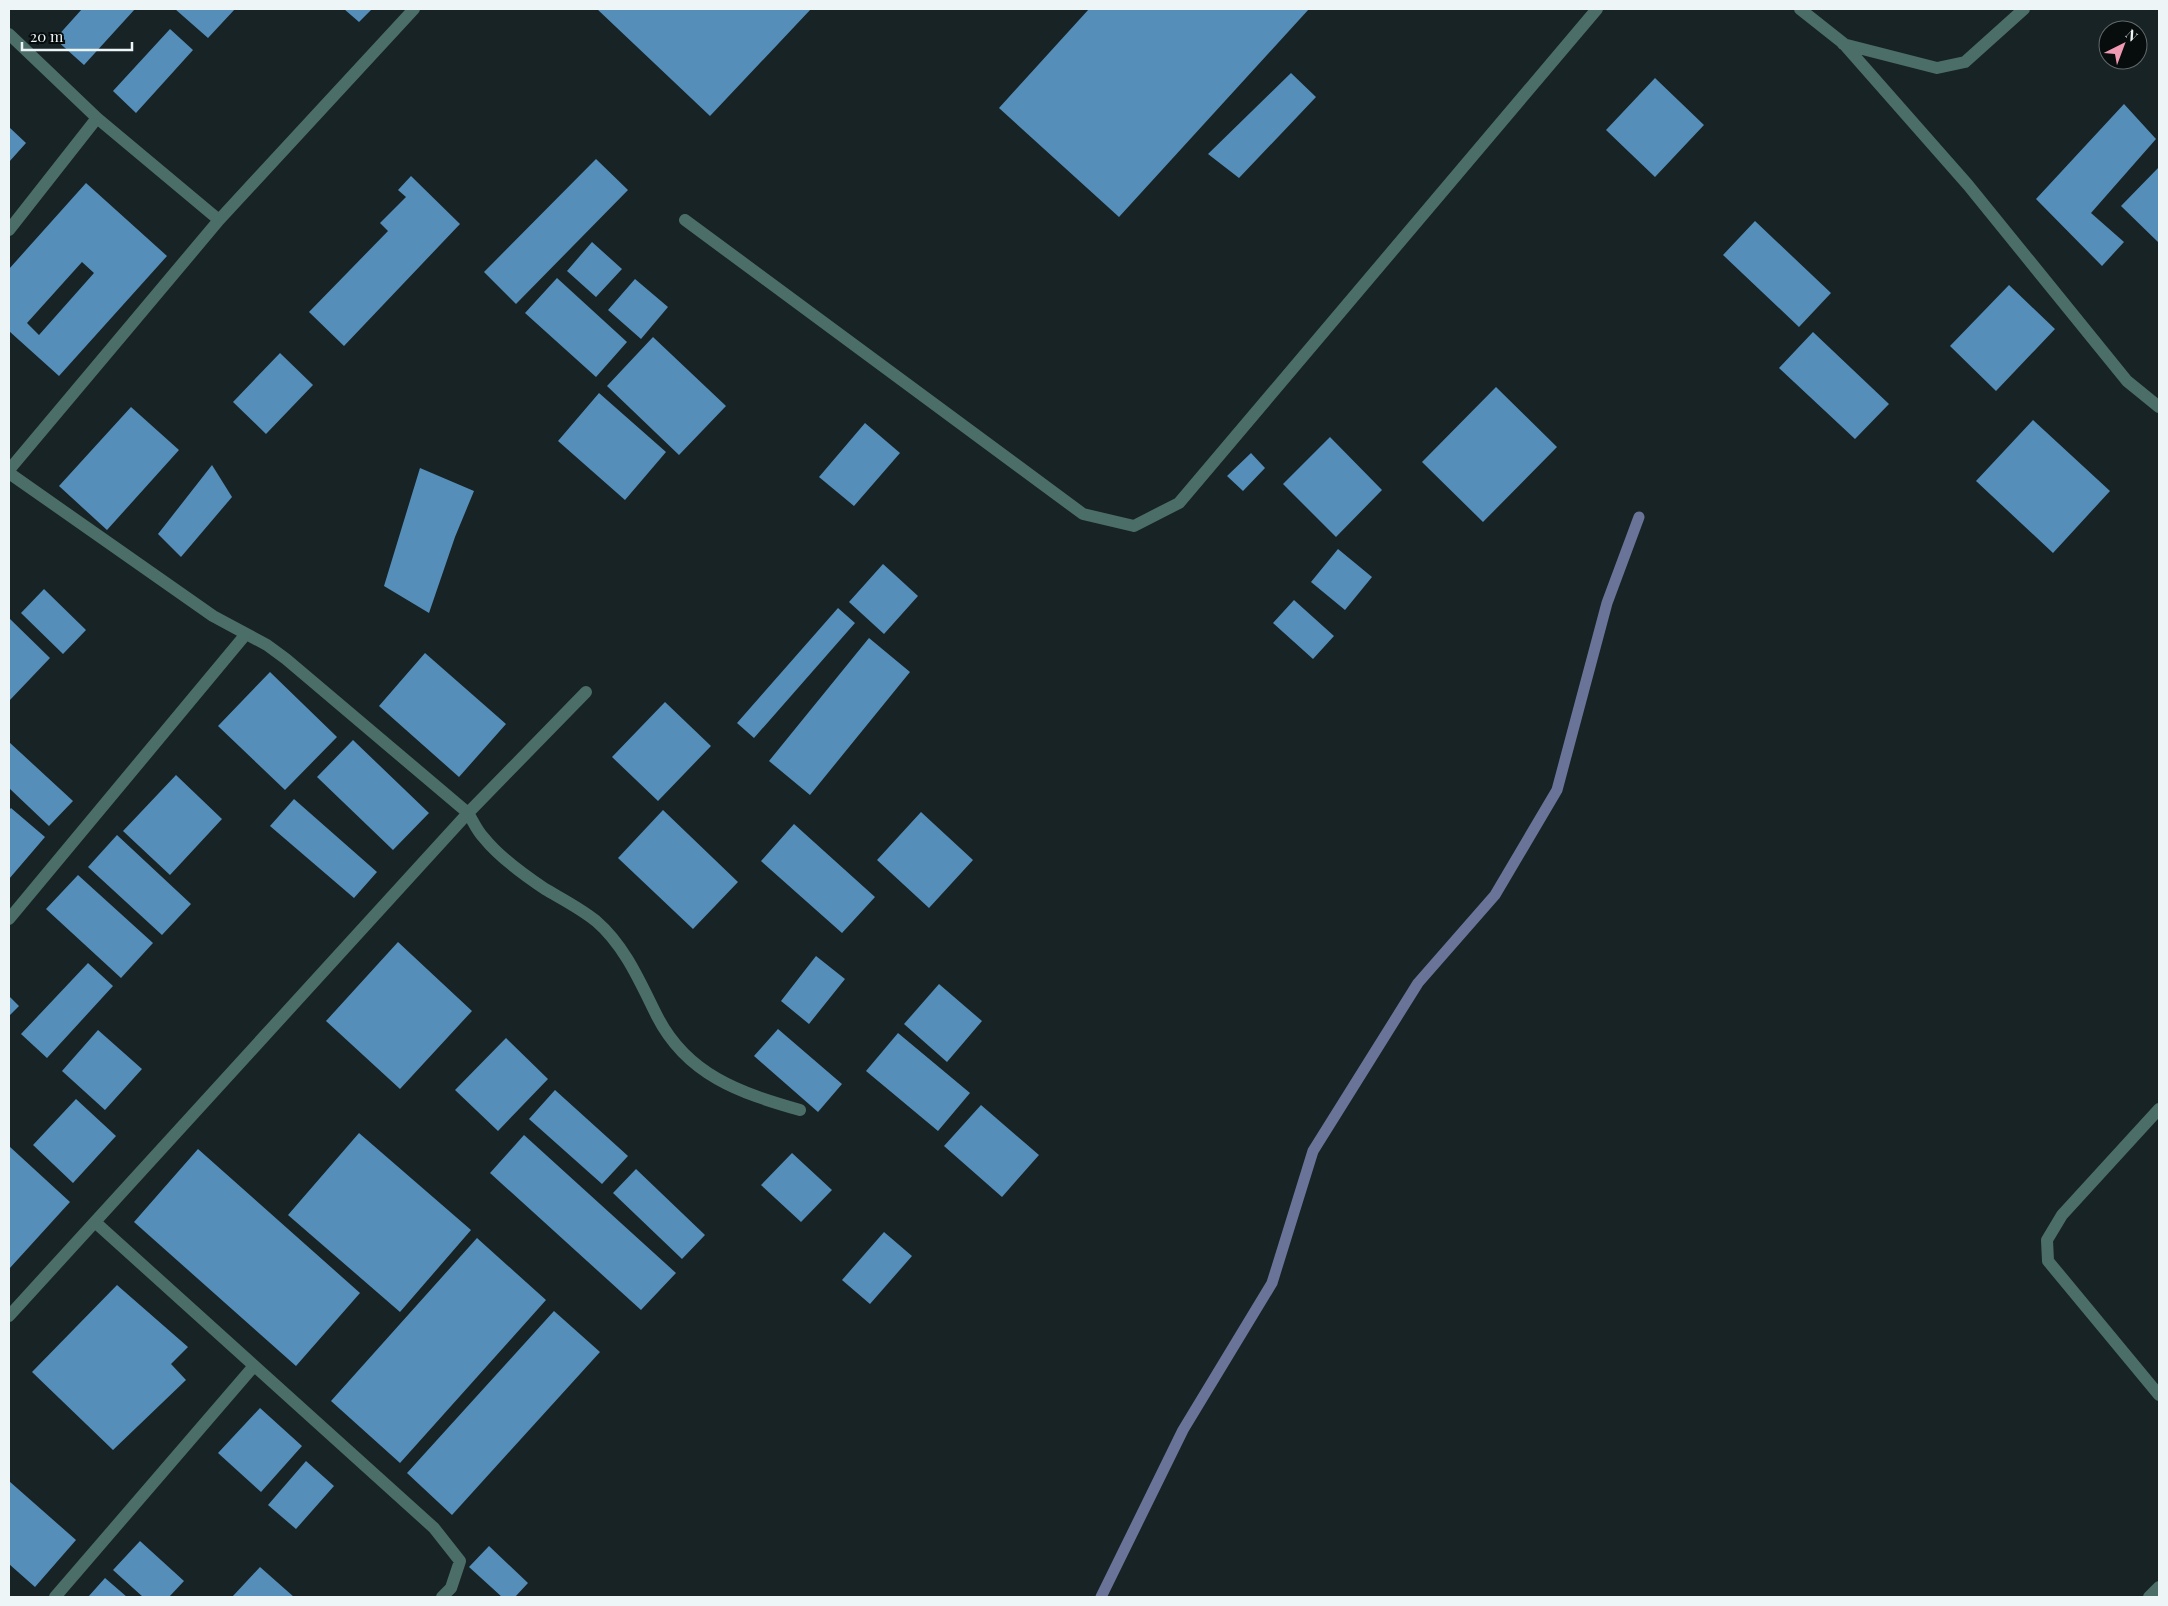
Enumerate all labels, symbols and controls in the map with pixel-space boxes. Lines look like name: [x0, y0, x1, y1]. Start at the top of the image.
scale bar: [22, 20, 132, 52]
north arrow: [2098, 20, 2148, 70]
text: N: [2122, 25, 2142, 45]
text: 20 m: [30, 26, 64, 46]

